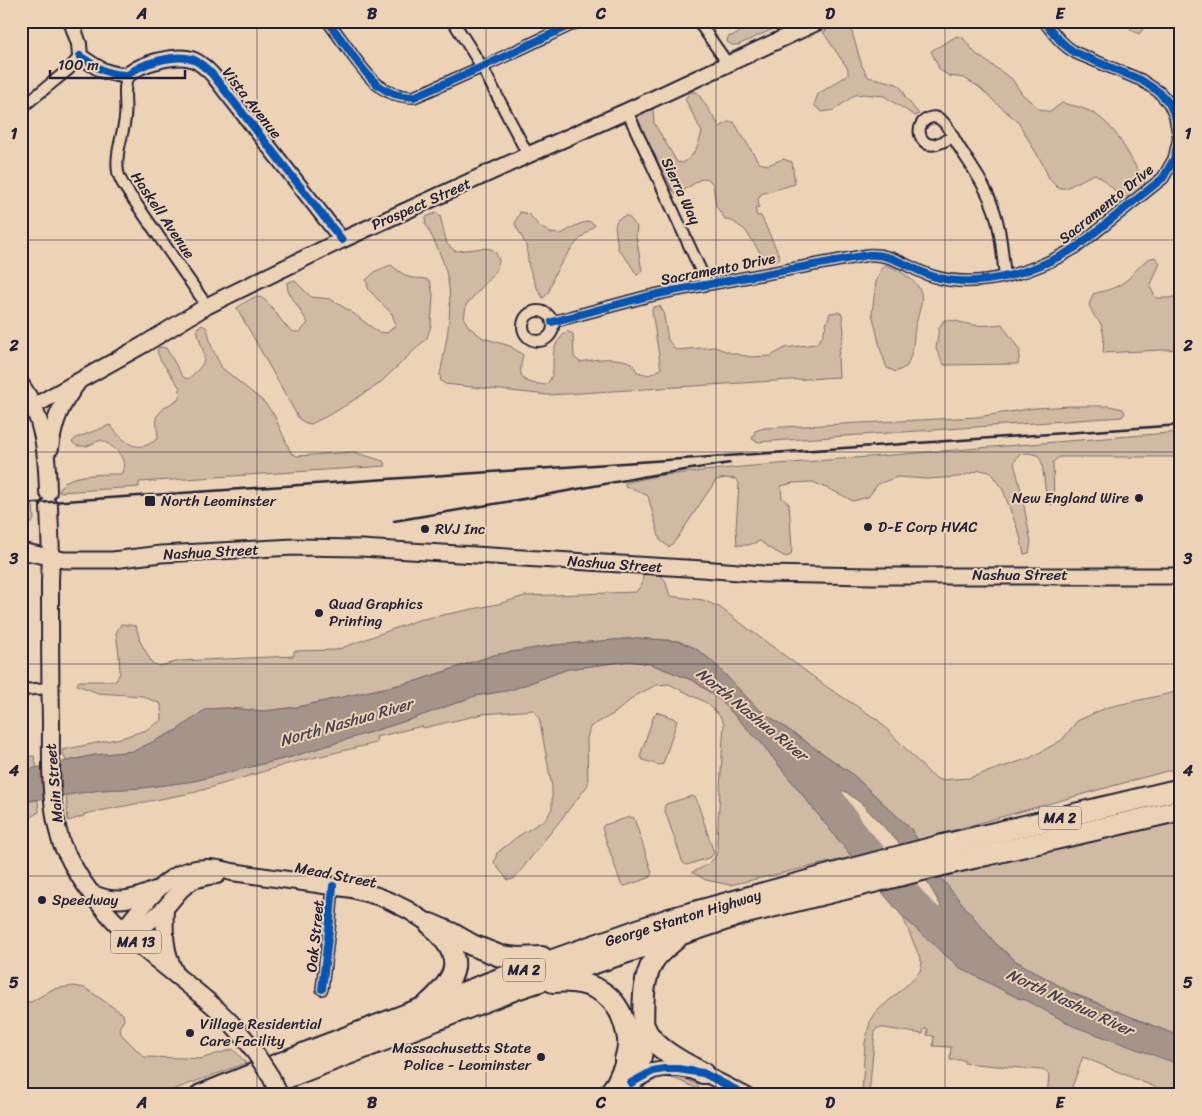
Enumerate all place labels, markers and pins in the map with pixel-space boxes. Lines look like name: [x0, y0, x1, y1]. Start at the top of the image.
place label: New England Wire: [1012, 485, 1129, 511]
place label: North Leominster: [161, 488, 277, 514]
marker: New England Wire: [1133, 492, 1145, 504]
marker: North Leominster: [143, 494, 157, 508]
place label: D-E Corp HVAC: [878, 514, 978, 540]
place label: RVJ Inc: [435, 516, 485, 542]
marker: D-E Corp HVAC: [862, 521, 874, 533]
marker: RVJ Inc: [419, 523, 431, 535]
place label: Quad Graphics Printing: [329, 591, 424, 634]
marker: Quad Graphics Printing: [313, 607, 325, 619]
place label: Speedway: [52, 887, 119, 913]
marker: Speedway: [36, 894, 48, 906]
place label: Village Residential Care Facility: [200, 1011, 322, 1054]
marker: Village Residential Care Facility: [184, 1027, 196, 1039]
place label: Massachusetts State Police - Leominster: [392, 1035, 532, 1078]
marker: Massachusetts State Police - Leominster: [535, 1051, 547, 1063]

